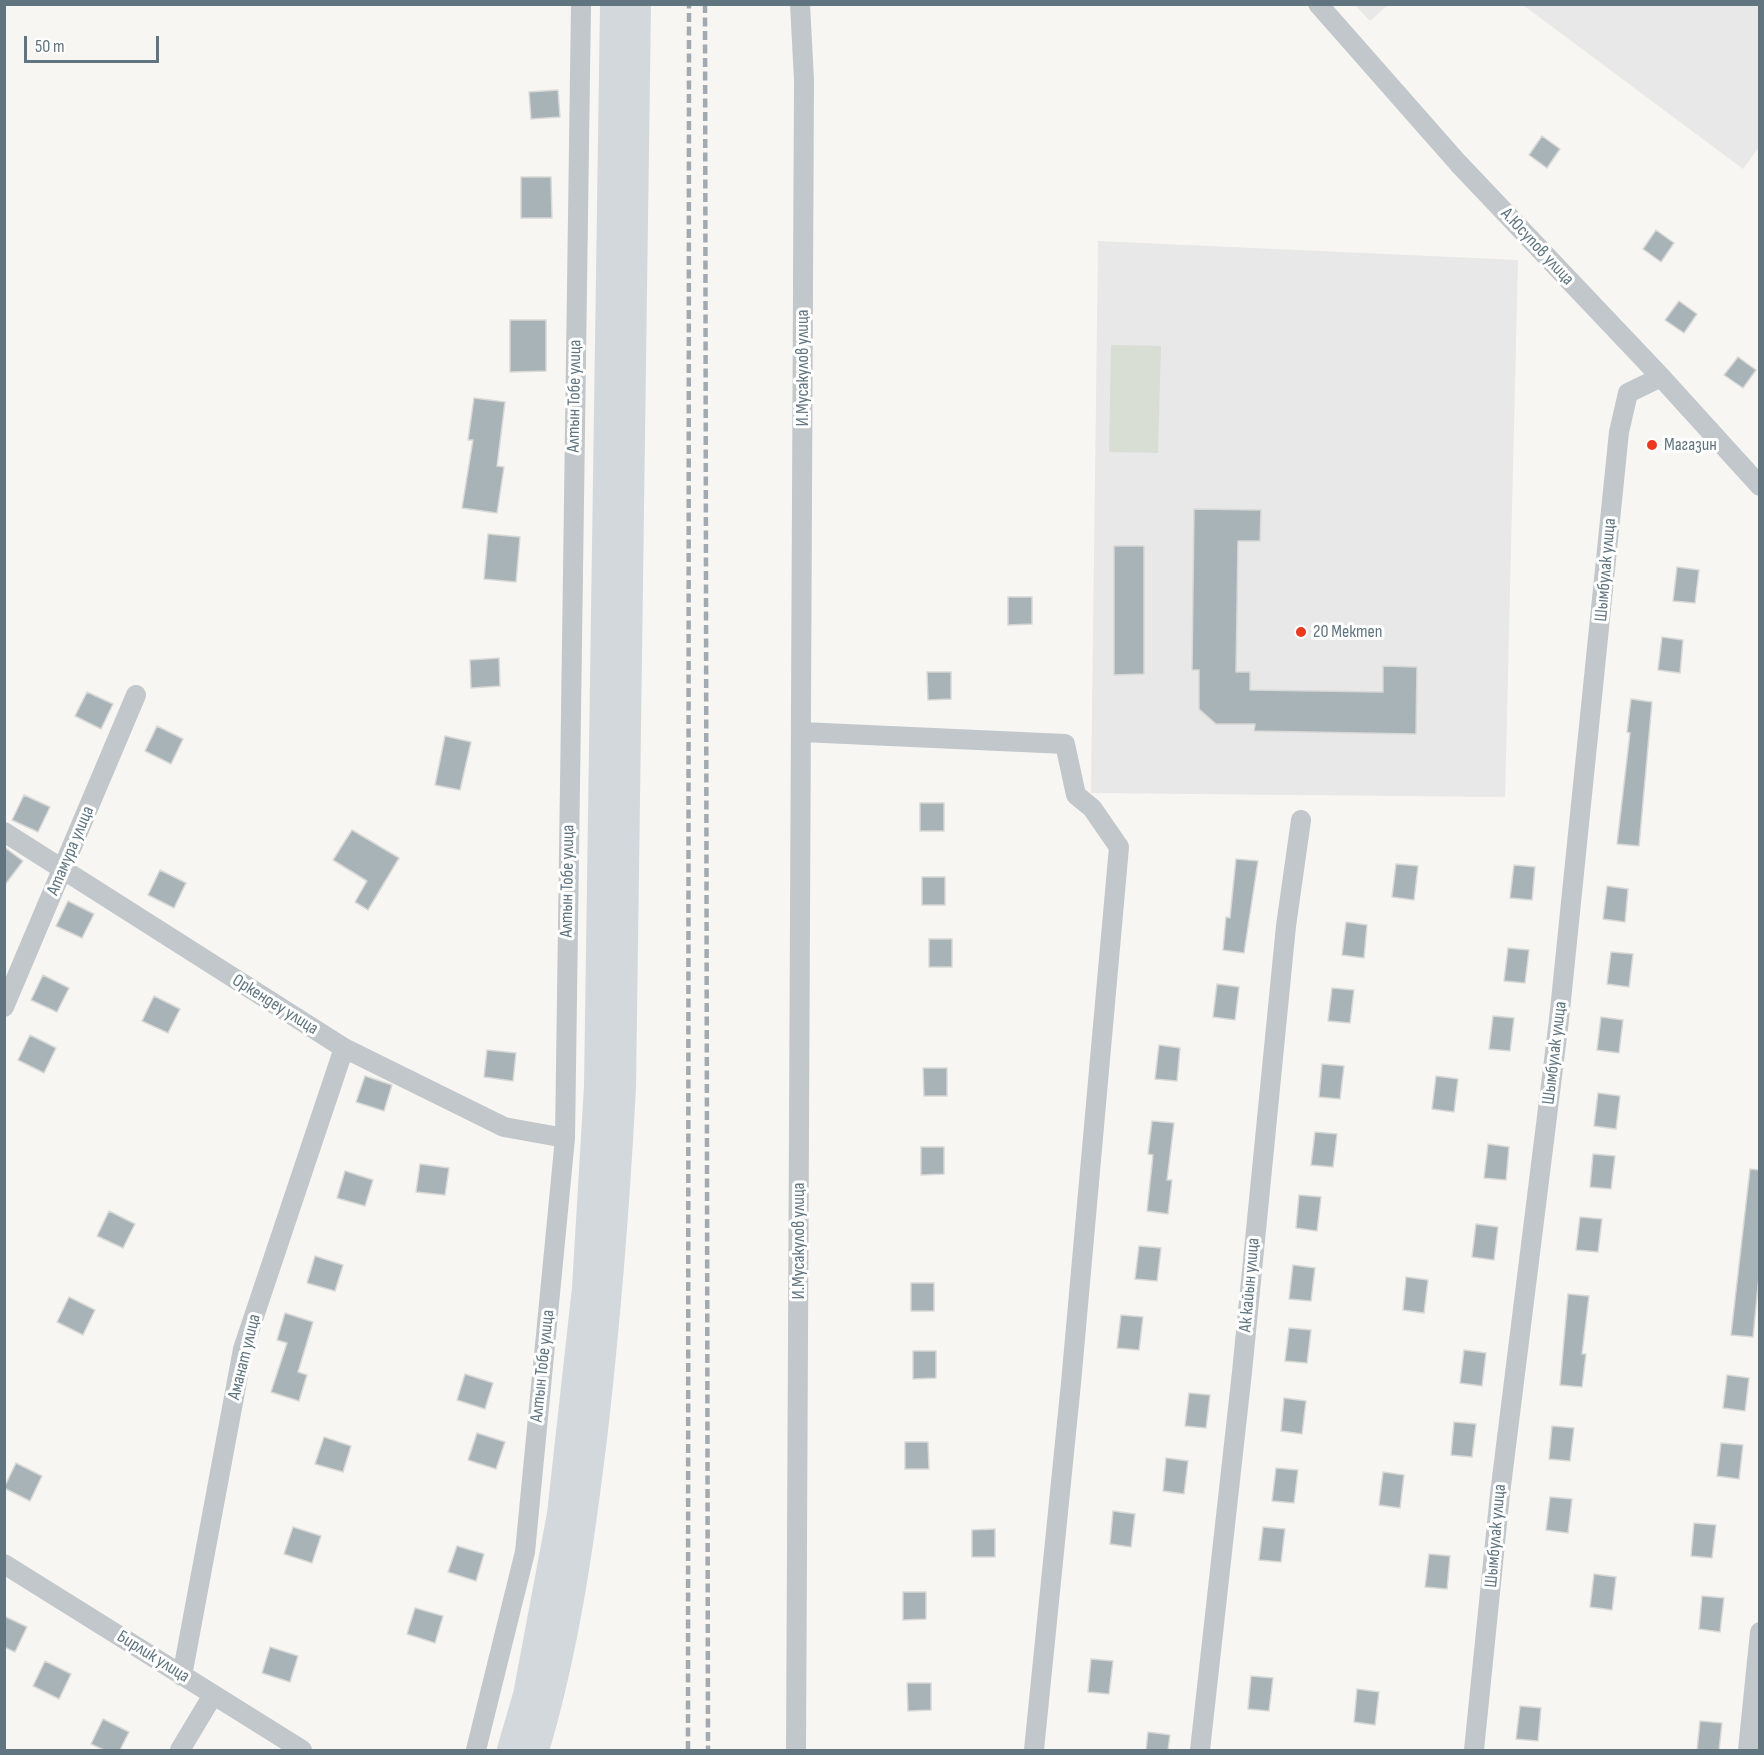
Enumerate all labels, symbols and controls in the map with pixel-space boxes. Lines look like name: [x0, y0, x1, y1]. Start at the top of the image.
scale bar: [27, 24, 162, 62]
text: 50 m: [35, 36, 65, 57]
street label: А.Юсупов улица: [1496, 204, 1578, 290]
street label: И.Мусакулов улица: [792, 310, 814, 426]
street label: Алтын Тобе улица: [563, 339, 587, 453]
place label: Магазин: [1664, 434, 1717, 456]
marker: Магазин: [1645, 438, 1659, 452]
street label: Шымбулак улица: [1591, 517, 1621, 623]
place label: 20 Мектеп: [1313, 621, 1383, 643]
marker: 20 Мектеп: [1294, 625, 1308, 639]
street label: Атамура улица: [43, 803, 99, 899]
street label: Алтын Тобе улица: [556, 824, 580, 938]
street label: Оркендеу улица: [228, 970, 322, 1040]
street label: Шымбулак улица: [1538, 1000, 1572, 1106]
street label: И.Мусакулов улица: [788, 1183, 810, 1299]
street label: Ак кайын улица: [1235, 1237, 1265, 1333]
street label: Алтын Тобе улица: [526, 1309, 560, 1423]
street label: Аманат улица: [224, 1312, 266, 1402]
street label: Шымбулак улица: [1481, 1483, 1511, 1589]
street label: Бирлик улица: [113, 1626, 193, 1688]

